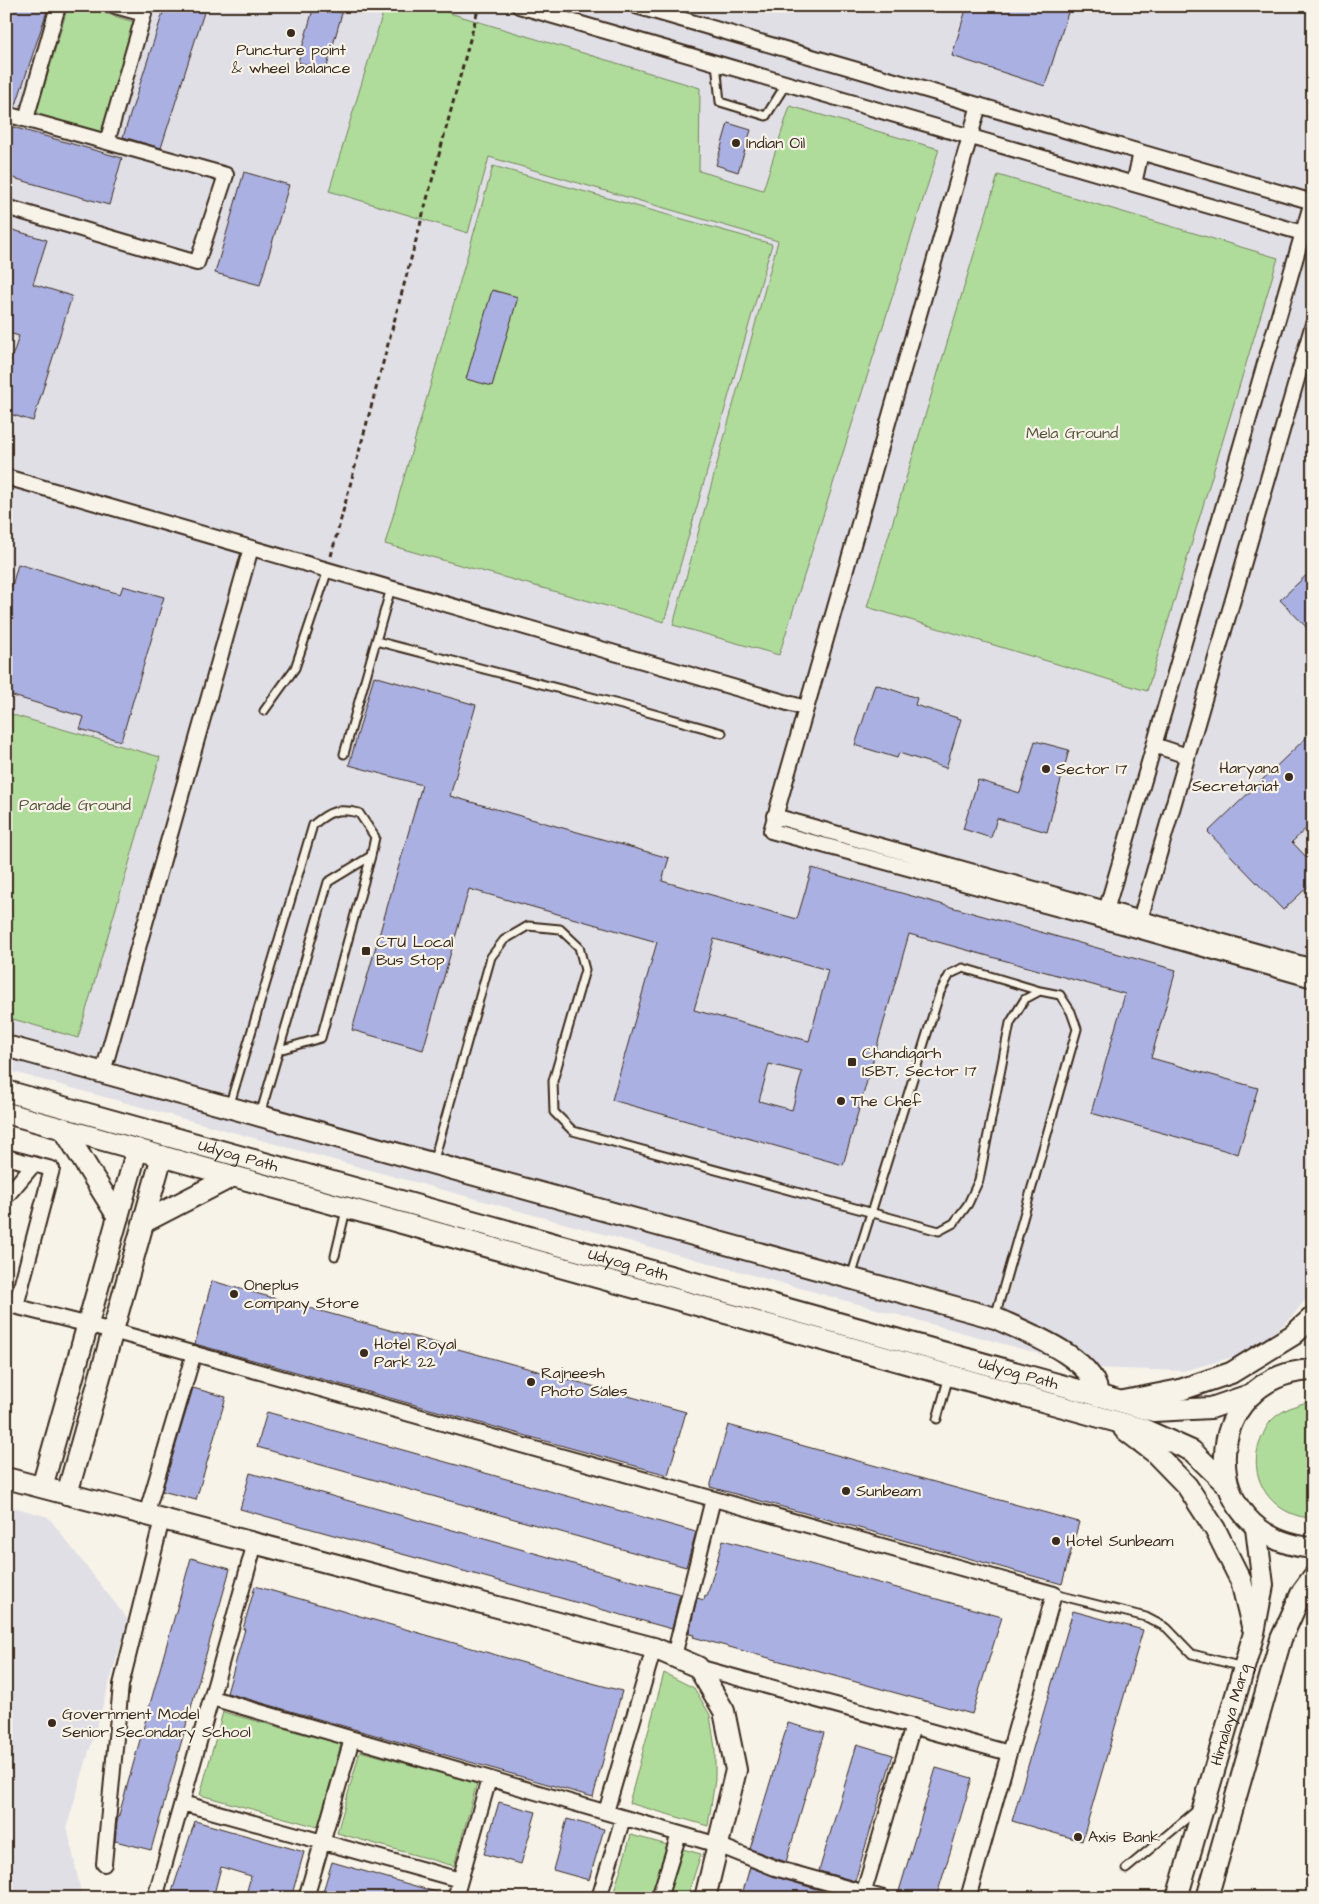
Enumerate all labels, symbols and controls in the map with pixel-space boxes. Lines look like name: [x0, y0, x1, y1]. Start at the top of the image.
marker: Puncture point & wheel balance: [285, 27, 297, 39]
place label: Puncture point & wheel balance: [232, 39, 351, 79]
place label: Indian Oil: [746, 132, 805, 154]
marker: Indian Oil: [730, 137, 742, 149]
park label: Mela Ground: [1026, 422, 1118, 444]
place label: Haryana Secretariat: [1192, 757, 1280, 797]
place label: Sector 17: [1056, 758, 1128, 780]
marker: Sector 17: [1040, 763, 1052, 775]
marker: Haryana Secretariat: [1283, 771, 1295, 783]
park label: Parade Ground: [19, 794, 131, 816]
place label: CTU Local Bus Stop: [376, 931, 454, 971]
marker: CTU Local Bus Stop: [360, 945, 372, 957]
place label: Chandigarh ISBT, Sector 17: [862, 1042, 977, 1082]
marker: Chandigarh ISBT, Sector 17: [846, 1056, 858, 1068]
place label: The Chef: [851, 1090, 922, 1112]
marker: The Chef: [835, 1095, 847, 1107]
street label: Udyog Path: [196, 1134, 281, 1177]
street label: Udyog Path: [586, 1243, 671, 1286]
place label: Oneplus company Store: [244, 1274, 359, 1315]
marker: Oneplus company Store: [228, 1288, 240, 1300]
place label: Hotel Royal Park 22: [374, 1333, 457, 1373]
marker: Hotel Royal Park 22: [358, 1347, 370, 1359]
street label: Udyog Path: [976, 1352, 1061, 1395]
place label: Rajneesh Photo Sales: [541, 1362, 628, 1402]
marker: Rajneesh Photo Sales: [525, 1376, 537, 1388]
place label: Sunbeam: [856, 1480, 921, 1502]
marker: Sunbeam: [840, 1485, 852, 1497]
place label: Hotel Sunbeam: [1066, 1530, 1174, 1552]
marker: Hotel Sunbeam: [1050, 1535, 1062, 1547]
street label: Himalaya Marg: [1205, 1661, 1256, 1768]
place label: Government Model Senior Secondary School: [62, 1703, 251, 1744]
marker: Government Model Senior Secondary School: [46, 1717, 58, 1729]
place label: Axis Bank: [1088, 1826, 1160, 1848]
marker: Axis Bank: [1072, 1831, 1084, 1843]

